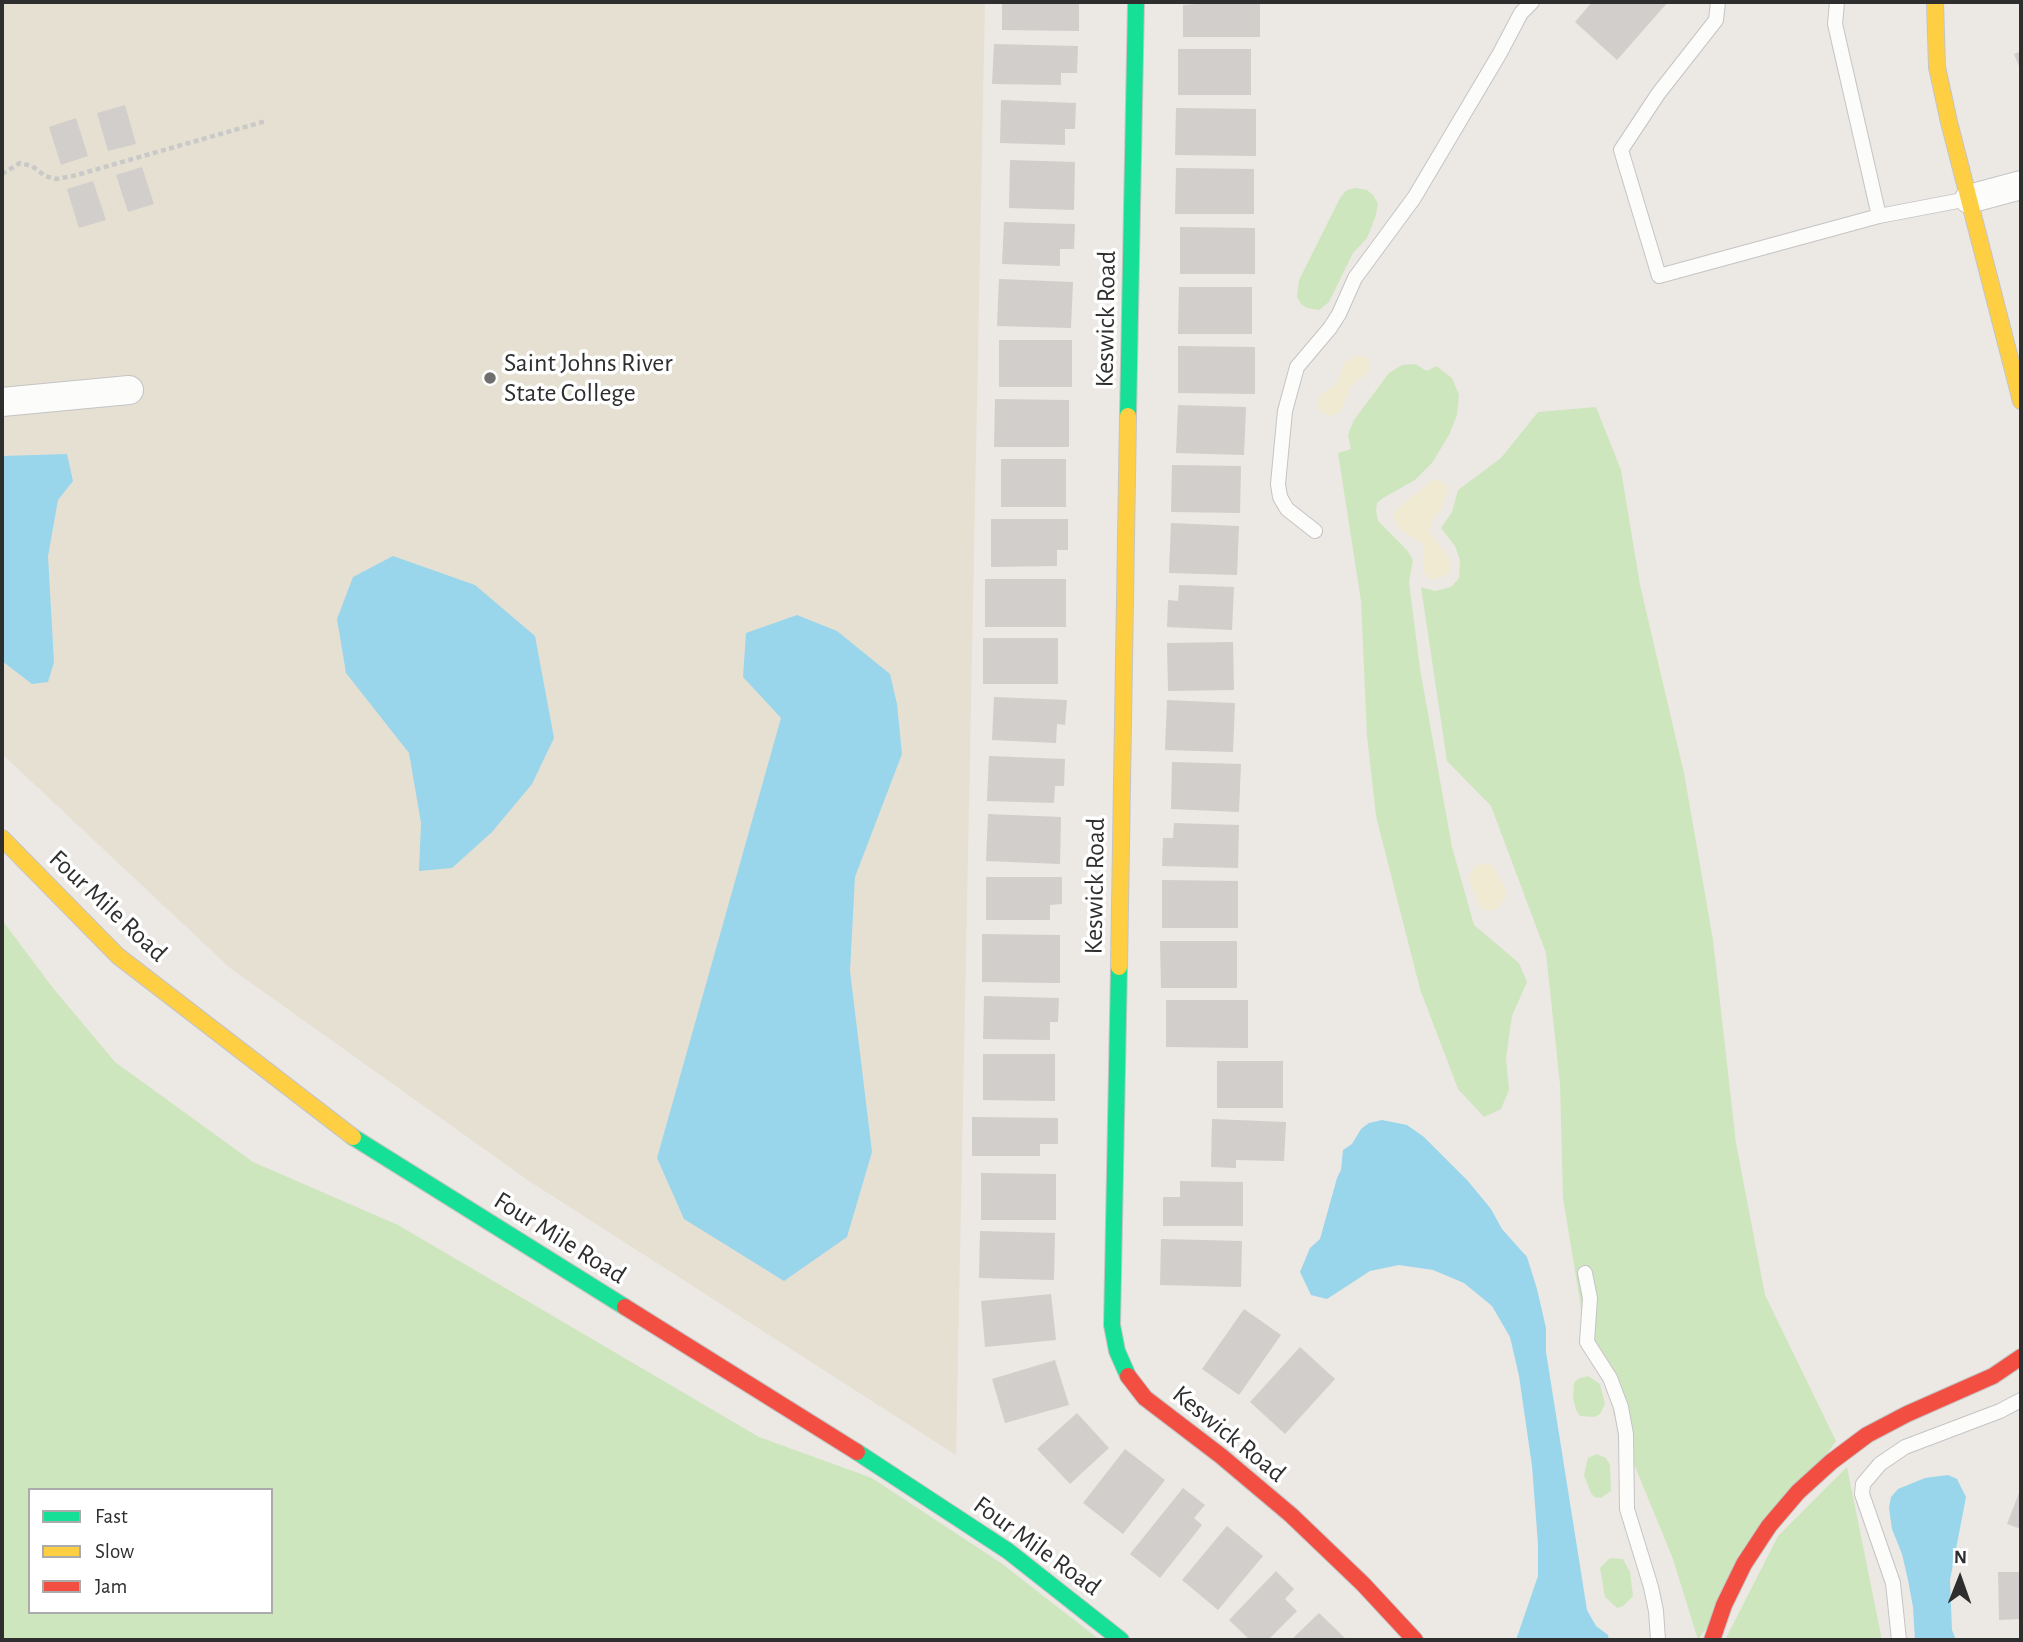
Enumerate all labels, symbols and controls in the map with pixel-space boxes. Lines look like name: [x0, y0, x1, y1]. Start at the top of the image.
street label: Keswick Road: [1089, 250, 1123, 388]
place label: Saint Johns River State College: [504, 347, 673, 408]
marker: Saint Johns River State College: [482, 370, 498, 386]
street label: Keswick Road: [1078, 817, 1112, 955]
street label: Four Mile Road: [43, 843, 173, 969]
street label: Four Mile Road: [488, 1185, 632, 1291]
street label: Keswick Road: [1166, 1379, 1292, 1489]
legend: [28, 1488, 273, 1614]
street label: Four Mile Road: [967, 1489, 1107, 1603]
text: Fast: [95, 1506, 128, 1527]
text: Slow: [95, 1541, 134, 1562]
north arrow: [1925, 1544, 1995, 1614]
text: N: [1954, 1548, 1967, 1567]
text: Jam: [95, 1576, 127, 1597]

